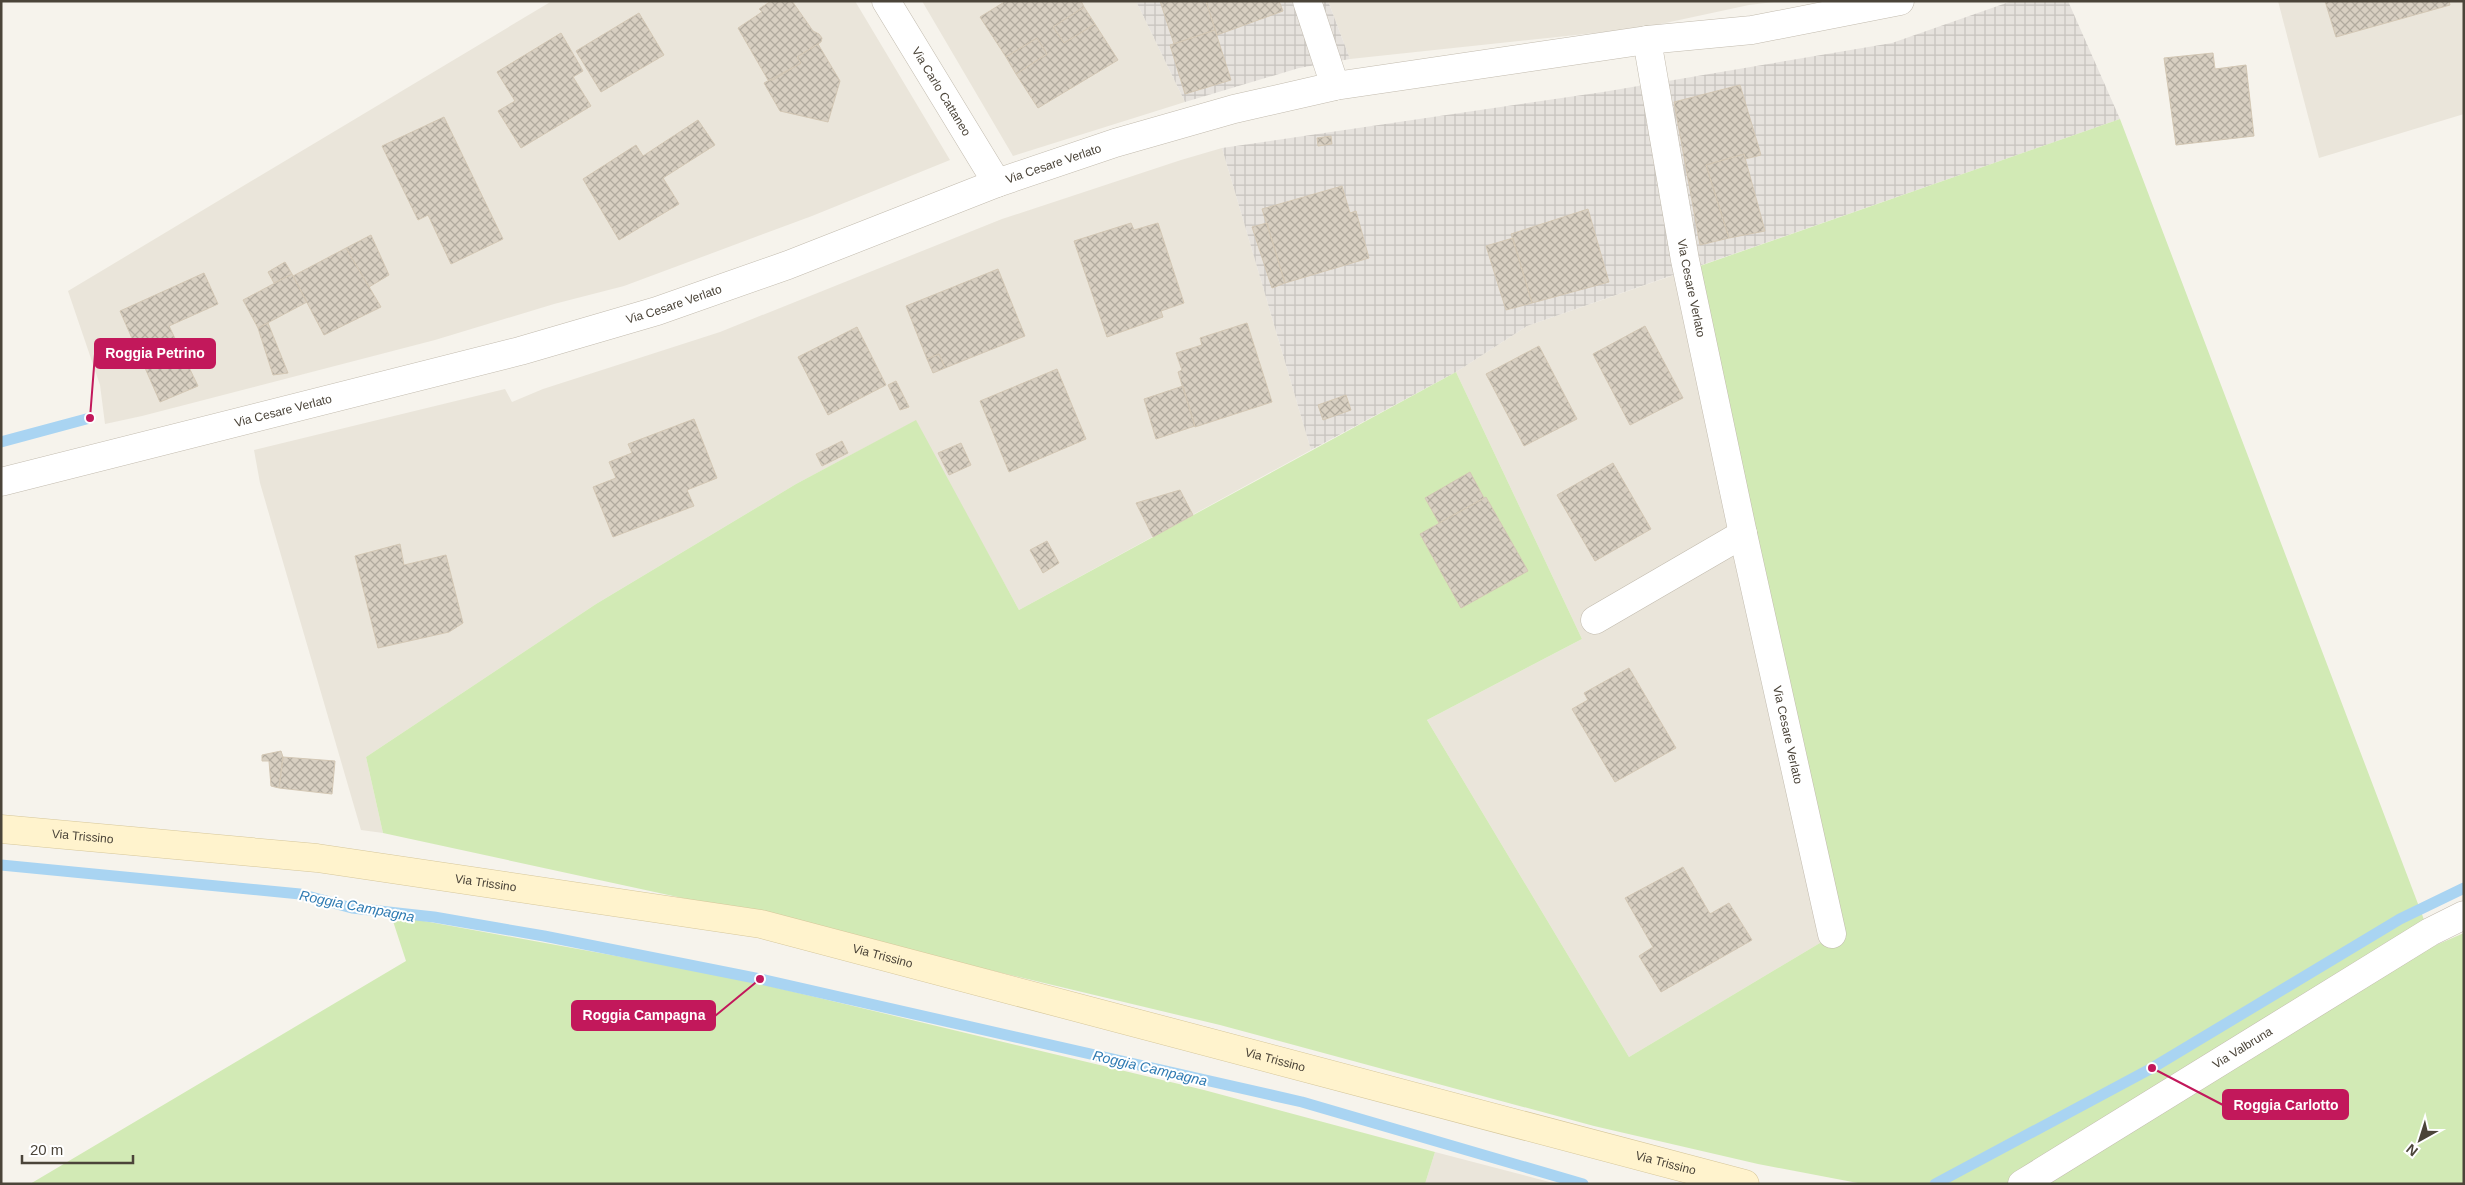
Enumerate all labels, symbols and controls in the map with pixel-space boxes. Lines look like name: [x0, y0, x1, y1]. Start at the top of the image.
street label: Via Carlo Cattaneo: [909, 45, 974, 139]
street label: Via Cesare Verlato: [1004, 141, 1103, 187]
street label: Via Cesare Verlato: [1674, 238, 1708, 339]
street label: Via Cesare Verlato: [624, 282, 724, 327]
callout: Roggia Petrino: [95, 339, 215, 368]
text: Roggia Petrino: [105, 345, 205, 361]
street label: Via Cesare Verlato: [233, 392, 334, 430]
street label: Via Cesare Verlato: [1770, 684, 1805, 785]
street label: Via Trissino: [51, 827, 114, 846]
street label: Via Trissino: [454, 872, 518, 895]
water label: Roggia Campagna: [298, 887, 416, 925]
street label: Via Trissino: [851, 941, 915, 971]
callout: Roggia Campagna: [572, 1001, 715, 1030]
text: Roggia Campagna: [583, 1007, 706, 1023]
street label: Via Valbruna: [2210, 1024, 2275, 1072]
street label: Via Trissino: [1243, 1045, 1307, 1075]
water label: Roggia Campagna: [1091, 1047, 1209, 1089]
callout: Roggia Carlotto: [2223, 1090, 2348, 1119]
text: Roggia Carlotto: [2234, 1097, 2339, 1113]
north arrow: [2395, 1115, 2445, 1165]
scale bar: [22, 1132, 134, 1164]
text: 20 m: [30, 1141, 63, 1158]
text: N: [2403, 1141, 2421, 1160]
street label: Via Trissino: [1634, 1148, 1698, 1178]

